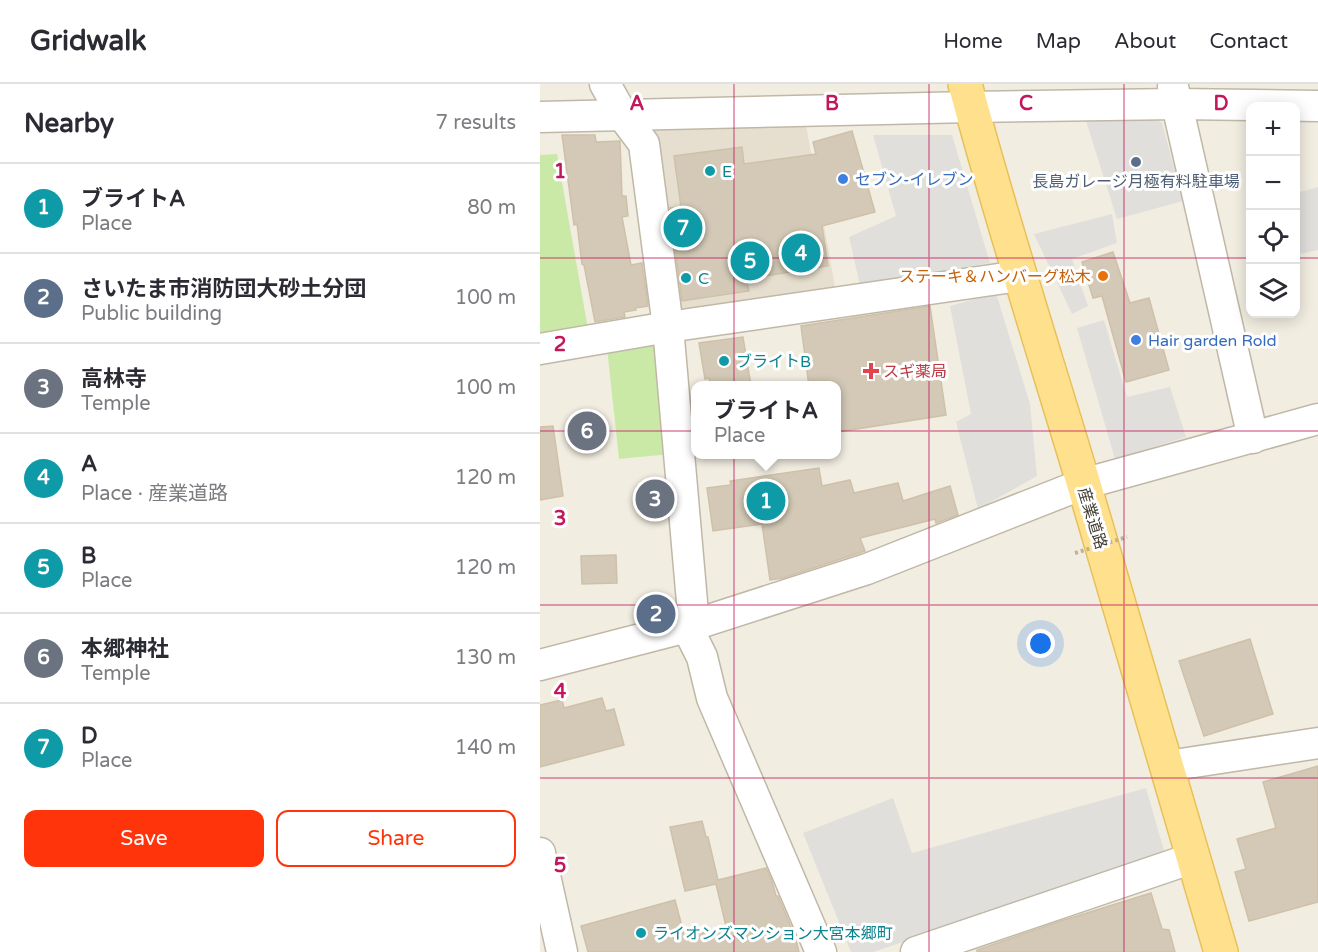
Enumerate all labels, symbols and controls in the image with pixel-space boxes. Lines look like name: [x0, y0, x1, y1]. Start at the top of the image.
text: Gridwalk: [30, 24, 147, 58]
text: Home: [943, 29, 1003, 54]
text: Map: [1036, 29, 1081, 54]
text: About: [1114, 29, 1176, 54]
text: Contact: [1209, 29, 1288, 54]
text: A: [630, 92, 645, 116]
text: B: [825, 92, 839, 116]
text: C: [1019, 92, 1033, 116]
text: D: [1213, 92, 1229, 116]
map controls: [1246, 102, 1300, 318]
button: +: [1246, 102, 1300, 156]
text: Nearby: [24, 108, 114, 139]
text: 7 results: [436, 111, 516, 135]
marker: 長島ガレージ月極有料駐車場: [1129, 155, 1143, 169]
button: −: [1246, 156, 1300, 210]
text: 1: [554, 160, 566, 184]
place label: E: [722, 162, 732, 182]
marker: E: [703, 164, 717, 178]
place label: セブン-イレブン: [855, 170, 974, 190]
marker: セブン-イレブン: [836, 172, 850, 186]
place label: 長島ガレージ月極有料駐車場: [1032, 172, 1240, 192]
text: ブライトA: [81, 186, 185, 212]
text: 1: [37, 196, 50, 220]
text: 80 m: [467, 196, 516, 220]
pin: 7: [664, 206, 702, 250]
button: locate: [1246, 210, 1300, 264]
text: Place: [81, 212, 132, 236]
pin: 4: [782, 230, 820, 276]
pin: 5: [730, 238, 770, 284]
button: layers: [1246, 264, 1300, 318]
place label: ステーキ＆ハンバーグ松木: [899, 267, 1091, 287]
place label: C: [698, 269, 709, 289]
marker: ステーキ＆ハンバーグ松木: [1096, 269, 1110, 283]
marker: C: [679, 271, 693, 285]
text: さいたま市消防団大砂土分団: [81, 276, 366, 302]
text: 2: [37, 286, 50, 310]
text: 100 m: [455, 286, 516, 310]
text: Public building: [81, 302, 222, 326]
place label: Hair garden Rold: [1148, 331, 1277, 351]
text: 2: [554, 333, 566, 357]
marker: Hair garden Rold: [1129, 333, 1143, 347]
place label: ブライトB: [736, 352, 811, 372]
marker: ブライトB: [717, 354, 731, 368]
place label: スギ薬局: [883, 362, 947, 382]
marker: スギ薬局: [864, 364, 878, 378]
text: 高林寺: [81, 366, 147, 392]
text: 3: [37, 376, 50, 400]
text: 100 m: [455, 376, 516, 400]
popup: [691, 381, 841, 459]
text: Temple: [81, 392, 151, 416]
text: ブライトA: [714, 398, 818, 424]
pin: 6: [568, 408, 606, 454]
text: Place: [714, 424, 765, 448]
text: A: [81, 451, 97, 477]
text: 4: [37, 466, 50, 490]
text: 120 m: [455, 466, 516, 490]
pin: 3: [636, 476, 674, 522]
pin: 1: [746, 478, 786, 524]
text: Place · 産業道路: [81, 482, 228, 506]
street label: 産業道路: [1073, 485, 1111, 552]
text: 3: [554, 507, 566, 531]
text: B: [81, 543, 96, 569]
text: 5: [37, 556, 50, 580]
text: 120 m: [455, 556, 516, 580]
text: Place: [81, 569, 132, 593]
pin: 2: [636, 592, 676, 636]
your location: [1026, 629, 1055, 658]
text: 本郷神社: [81, 636, 169, 662]
text: 6: [37, 646, 50, 670]
text: 130 m: [455, 646, 516, 670]
text: Temple: [81, 662, 151, 686]
text: 4: [554, 680, 567, 704]
text: D: [81, 723, 98, 749]
text: 7: [37, 736, 50, 760]
text: 140 m: [455, 736, 516, 760]
text: Place: [81, 749, 132, 773]
button: Save: [24, 810, 264, 867]
button: Share: [276, 810, 516, 867]
text: 5: [554, 854, 566, 878]
place label: ライオンズマンション大宮本郷町: [653, 924, 893, 944]
marker: ライオンズマンション大宮本郷町: [634, 926, 648, 940]

